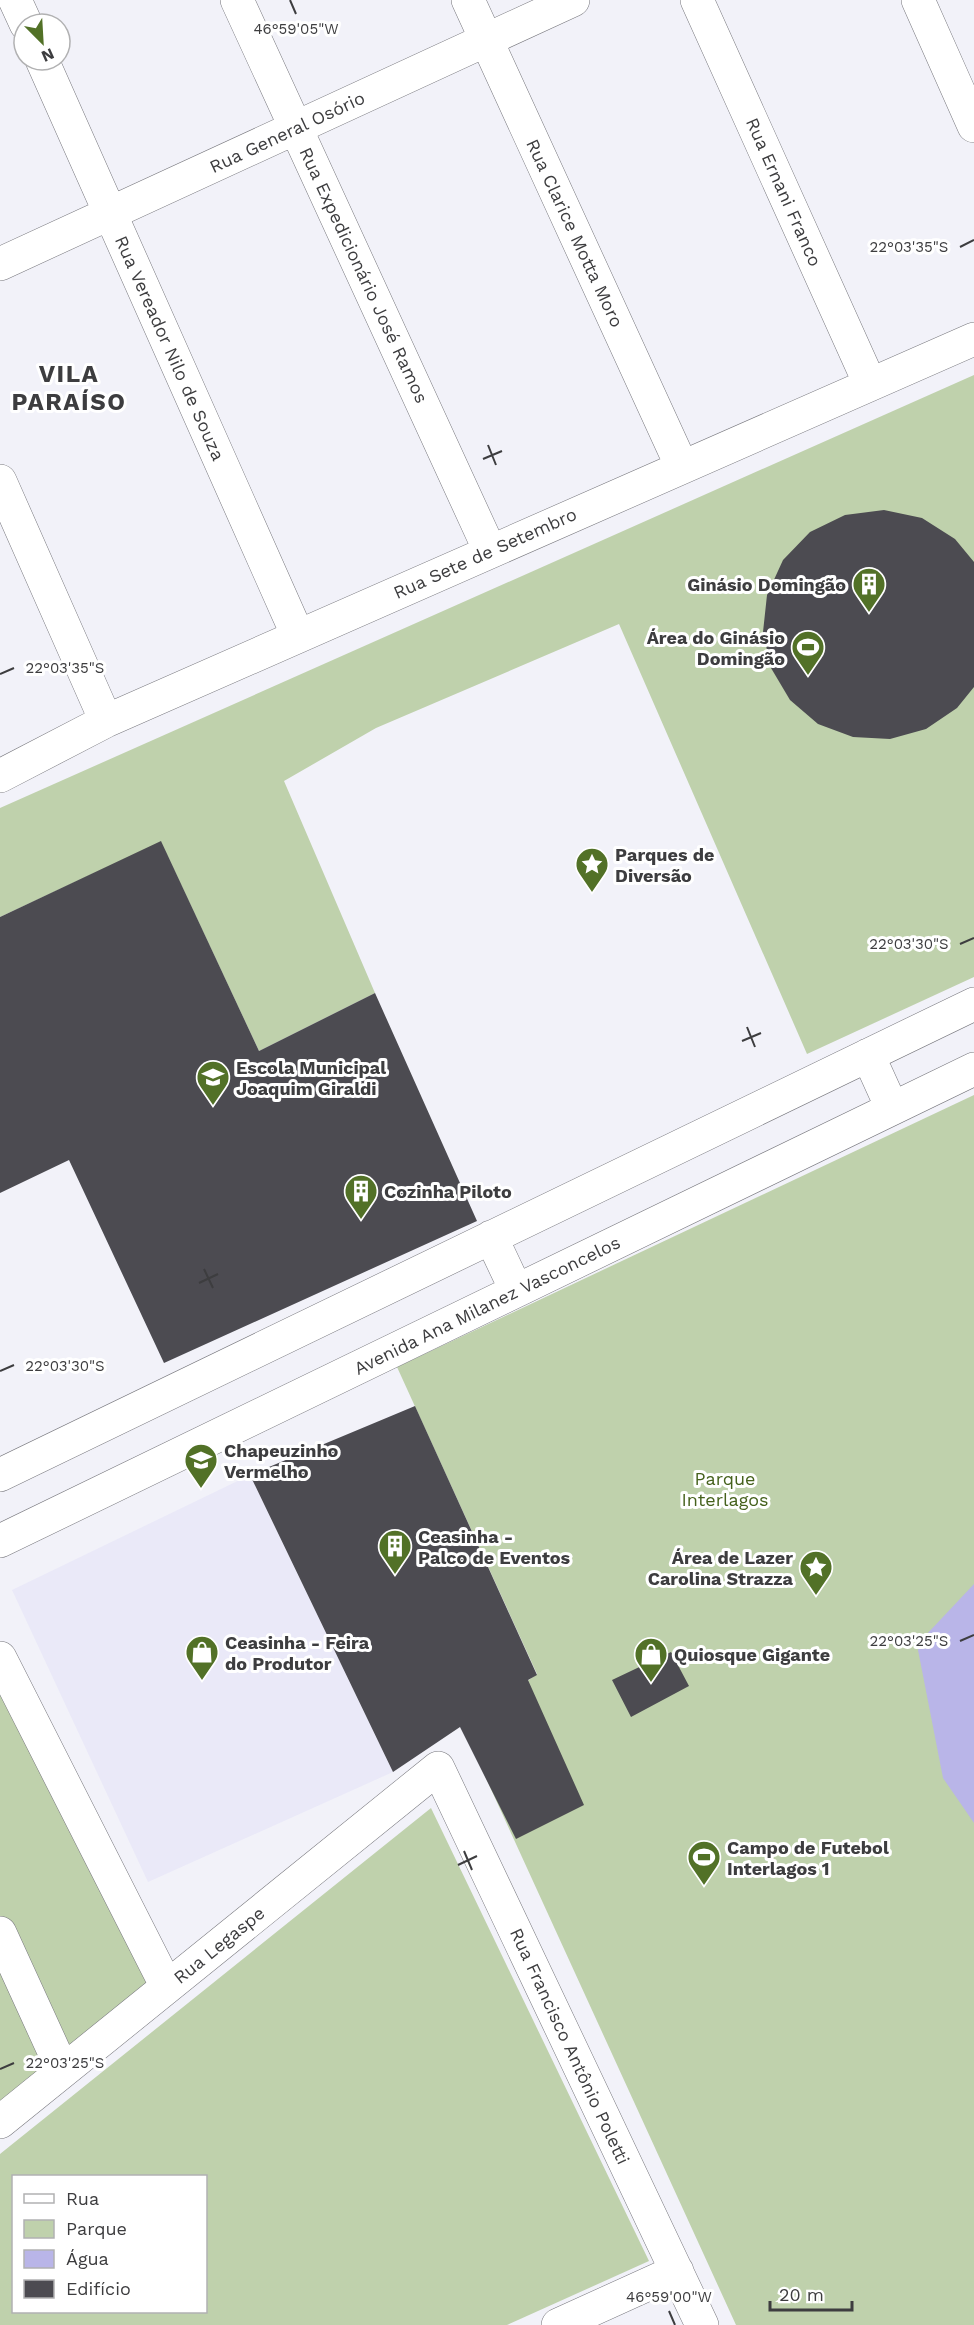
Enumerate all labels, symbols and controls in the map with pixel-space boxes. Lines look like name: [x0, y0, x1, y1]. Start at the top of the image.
north arrow: [12, 12, 72, 72]
text: 46°59'05"W: [253, 20, 339, 38]
text: N: [39, 44, 57, 66]
street label: Rua General Osório: [206, 87, 368, 177]
street label: Rua Ernani Franco: [742, 114, 826, 270]
street label: Rua Clarice Motta Moro: [522, 136, 628, 330]
street label: Rua Expedicionário José Ramos: [295, 144, 433, 406]
street label: Rua Vereador Nilo de Souza: [111, 232, 229, 464]
text: 22°03'35"S: [870, 238, 948, 256]
district label: VILA PARAÍSO: [12, 360, 126, 416]
street label: Rua Sete de Setembro: [390, 503, 580, 603]
building icon: Ginásio Domingão: [851, 566, 887, 613]
place label: Ginásio Domingão: [687, 574, 846, 595]
place label: Área do Ginásio Domingão: [647, 627, 785, 669]
sports icon: Área do Ginásio Domingão: [790, 629, 826, 676]
text: 22°03'35"S: [26, 659, 104, 677]
place label: Parques de Diversão: [615, 844, 714, 886]
place icon: Parques de Diversão: [574, 846, 610, 893]
text: 22°03'30"S: [869, 935, 949, 953]
place label: Escola Municipal Joaquim Giraldi: [236, 1057, 386, 1099]
school or university icon: Escola Municipal Joaquim Giraldi: [195, 1059, 231, 1106]
building icon: Cozinha Piloto: [343, 1173, 379, 1220]
place label: Cozinha Piloto: [384, 1181, 512, 1202]
street label: Avenida Ana Milanez Vasconcelos: [351, 1231, 623, 1379]
text: 22°03'30"S: [25, 1357, 105, 1375]
place label: Chapeuzinho Vermelho: [224, 1440, 339, 1482]
school or university icon: Chapeuzinho Vermelho: [183, 1442, 219, 1489]
park label: Parque Interlagos: [681, 1468, 769, 1510]
place label: Ceasinha - Palco de Eventos: [418, 1526, 571, 1568]
building icon: Ceasinha - Palco de Eventos: [377, 1528, 413, 1575]
place label: Área de Lazer Carolina Strazza: [648, 1547, 794, 1589]
place icon: Área de Lazer Carolina Strazza: [798, 1549, 834, 1596]
place label: Ceasinha - Feira do Produtor: [225, 1632, 370, 1674]
text: 22°03'25"S: [870, 1632, 948, 1650]
shop icon: Ceasinha - Feira do Produtor: [184, 1634, 220, 1681]
shop icon: Quiosque Gigante: [633, 1636, 669, 1683]
place label: Quiosque Gigante: [674, 1644, 830, 1665]
place label: Campo de Futebol Interlagos 1: [727, 1837, 889, 1879]
sports icon: Campo de Futebol Interlagos 1: [686, 1839, 722, 1886]
street label: Rua Legaspe: [169, 1902, 269, 1988]
street label: Rua Francisco Antônio Poletti: [506, 1925, 634, 2167]
text: 22°03'25"S: [26, 2054, 104, 2072]
legend: [12, 2175, 207, 2313]
text: Rua: [66, 2188, 99, 2209]
text: Parque: [66, 2218, 127, 2239]
text: Água: [66, 2248, 109, 2269]
scale bar: [770, 2274, 852, 2312]
text: Edifício: [66, 2278, 131, 2299]
text: 20 m: [779, 2284, 824, 2305]
text: 46°59'00"W: [626, 2288, 712, 2306]

